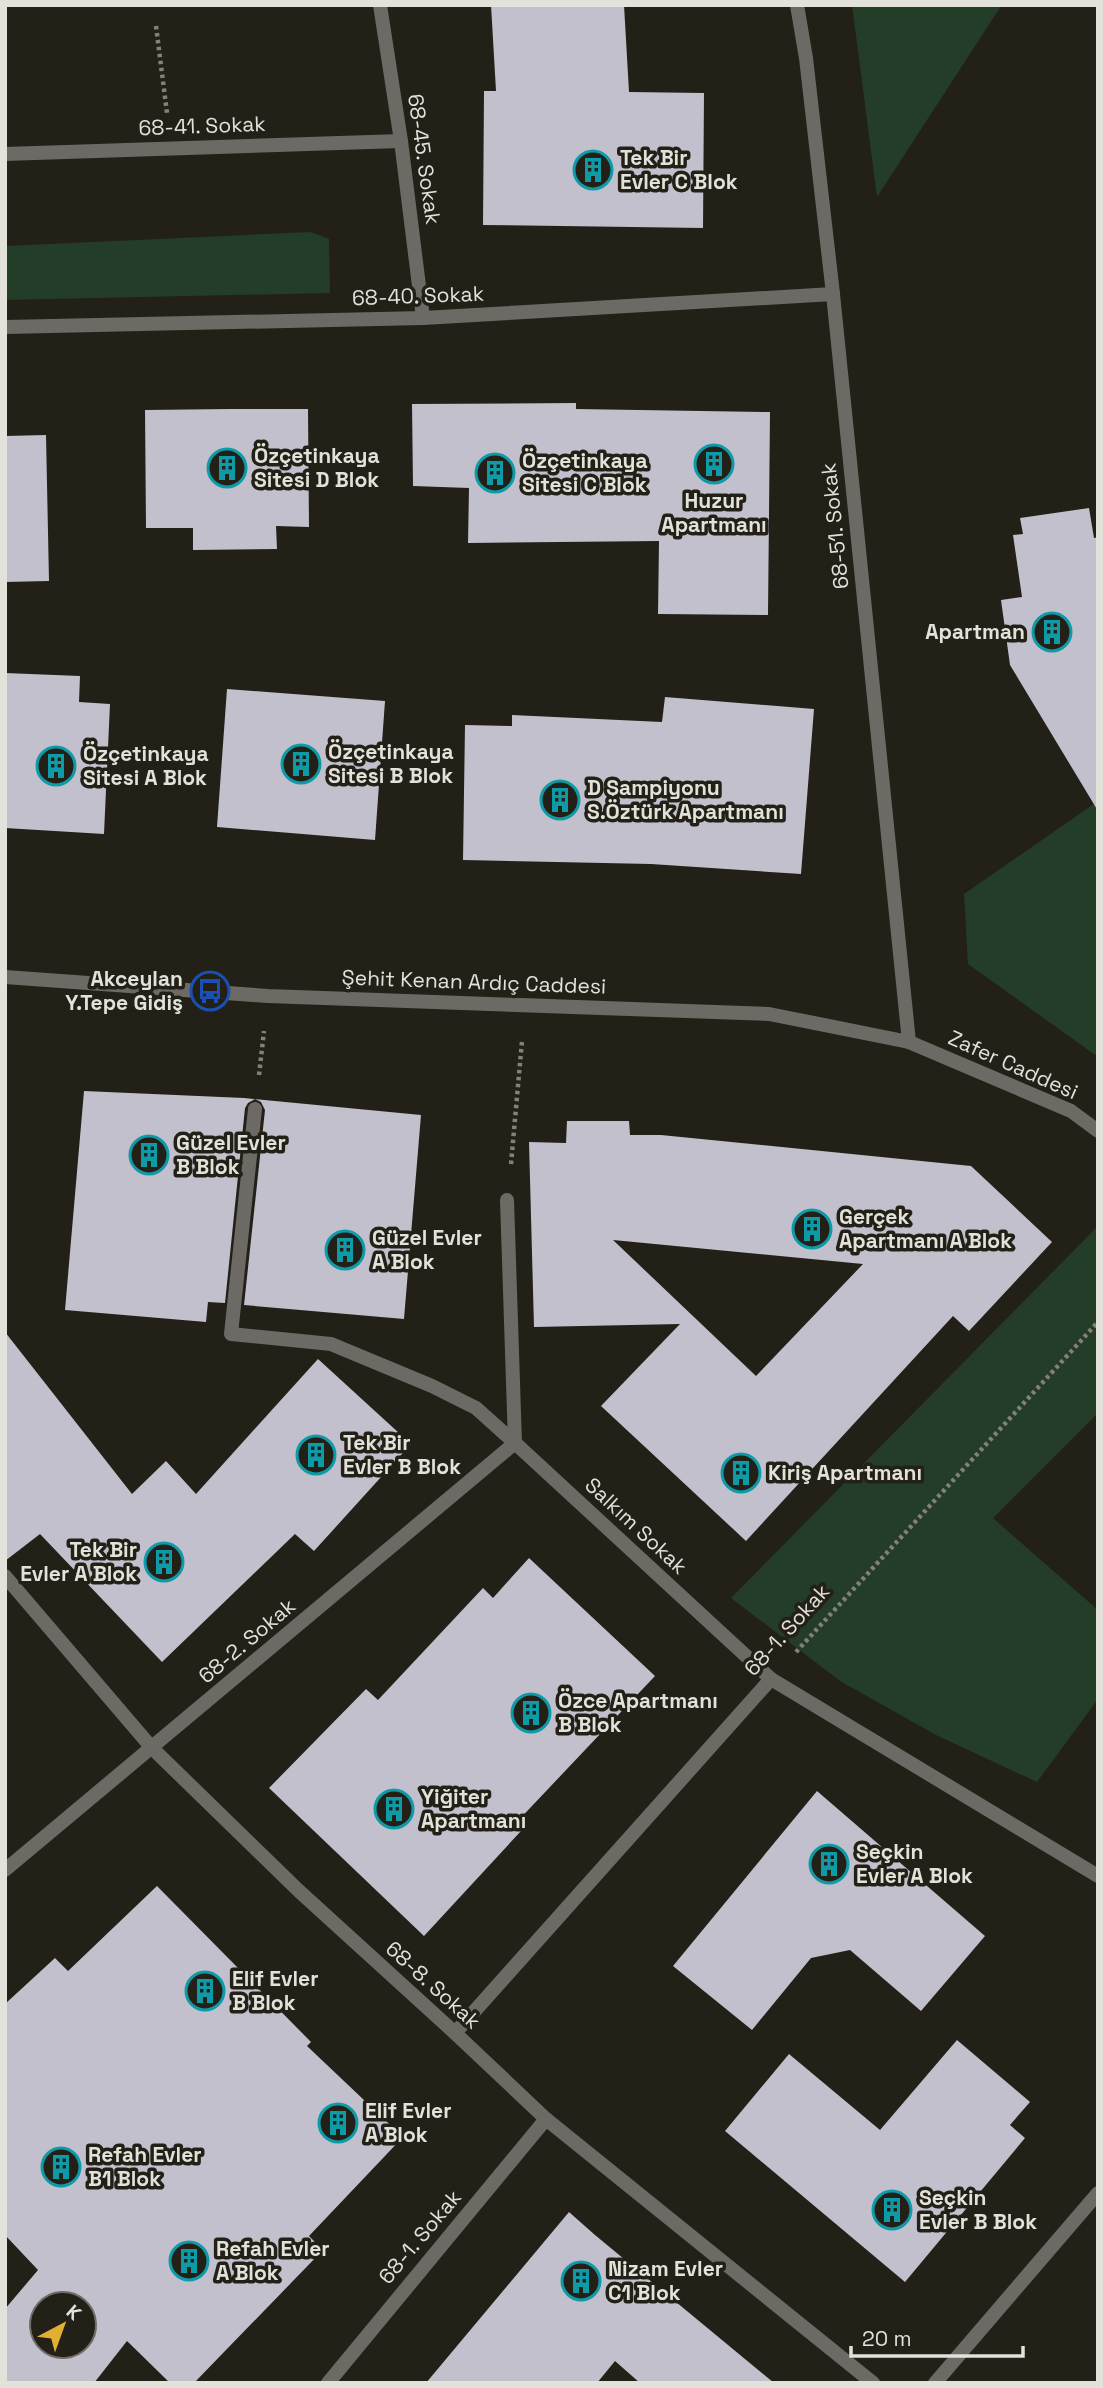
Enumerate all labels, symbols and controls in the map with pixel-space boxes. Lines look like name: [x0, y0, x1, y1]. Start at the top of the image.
street label: 68-45. Sokak: [402, 92, 447, 226]
street label: 68-41. Sokak: [138, 110, 266, 141]
place label: Tek Bir Evler C Blok: [620, 144, 738, 195]
building icon: Tek Bir Evler C Blok: [572, 149, 614, 191]
street label: 68-40. Sokak: [352, 280, 484, 311]
place label: Özçetinkaya Sitesi D Blok: [254, 442, 380, 493]
building icon: Huzur Apartmanı: [693, 443, 735, 485]
building icon: Özçetinkaya Sitesi D Blok: [206, 447, 248, 489]
place label: Özçetinkaya Sitesi C Blok: [522, 447, 648, 498]
building icon: Özçetinkaya Sitesi C Blok: [474, 452, 516, 494]
street label: 68-51. Sokak: [814, 462, 855, 591]
place label: Huzur Apartmanı: [661, 487, 767, 538]
building icon: Apartman: [1031, 611, 1073, 653]
place label: Apartman: [925, 618, 1025, 645]
place label: Özçetinkaya Sitesi B Blok: [328, 738, 454, 789]
place label: Özçetinkaya Sitesi A Blok: [83, 740, 209, 791]
building icon: Özçetinkaya Sitesi B Blok: [280, 743, 322, 785]
building icon: Özçetinkaya Sitesi A Blok: [35, 745, 77, 787]
place label: D Şampiyonu S.Öztürk Apartmanı: [587, 774, 784, 825]
building icon: D Şampiyonu S.Öztürk Apartmanı: [539, 779, 581, 821]
street label: Şehit Kenan Ardıç Caddesi: [341, 963, 607, 1000]
place label: Akceylan Y.Tepe Gidiş: [65, 965, 183, 1016]
bus stop icon: Akceylan Y.Tepe Gidiş: [189, 970, 231, 1012]
street label: Zafer Caddesi: [944, 1024, 1082, 1105]
place label: Güzel Evler B Blok: [176, 1129, 286, 1180]
building icon: Güzel Evler B Blok: [128, 1134, 170, 1176]
place label: Gerçek Apartmanı A Blok: [839, 1203, 1012, 1254]
building icon: Gerçek Apartmanı A Blok: [791, 1208, 833, 1250]
place label: Güzel Evler A Blok: [372, 1224, 482, 1275]
building icon: Güzel Evler A Blok: [324, 1229, 366, 1271]
place label: Tek Bir Evler B Blok: [343, 1429, 461, 1480]
building icon: Tek Bir Evler B Blok: [295, 1434, 337, 1476]
building icon: Kiriş Apartmanı: [720, 1452, 762, 1494]
place label: Kiriş Apartmanı: [768, 1459, 922, 1486]
street label: Salkım Sokak: [579, 1471, 693, 1580]
place label: Tek Bir Evler A Blok: [20, 1536, 137, 1587]
building icon: Tek Bir Evler A Blok: [143, 1541, 185, 1583]
street label: 68-1. Sokak: [738, 1578, 835, 1681]
street label: 68-2. Sokak: [193, 1592, 301, 1689]
place label: Özce Apartmanı B Blok: [558, 1687, 718, 1738]
building icon: Özce Apartmanı B Blok: [510, 1692, 552, 1734]
place label: Yiğiter Apartmanı: [421, 1783, 526, 1834]
building icon: Yiğiter Apartmanı: [373, 1788, 415, 1830]
place label: Seçkin Evler A Blok: [856, 1838, 973, 1889]
building icon: Seçkin Evler A Blok: [808, 1843, 850, 1885]
street label: 68-8. Sokak: [380, 1935, 487, 2034]
place label: Elif Evler B Blok: [232, 1965, 318, 2016]
building icon: Elif Evler B Blok: [184, 1970, 226, 2012]
place label: Elif Evler A Blok: [365, 2097, 451, 2148]
building icon: Elif Evler A Blok: [317, 2102, 359, 2144]
place label: Refah Evler B1 Blok: [88, 2141, 202, 2192]
building icon: Refah Evler B1 Blok: [40, 2146, 82, 2188]
street label: 68-1. Sokak: [372, 2184, 467, 2289]
place label: Seçkin Evler B Blok: [919, 2184, 1037, 2235]
building icon: Seçkin Evler B Blok: [871, 2189, 913, 2231]
place label: Refah Evler A Blok: [216, 2235, 330, 2286]
building icon: Refah Evler A Blok: [168, 2240, 210, 2282]
place label: Nizam Evler C1 Blok: [608, 2255, 723, 2306]
building icon: Nizam Evler C1 Blok: [560, 2260, 602, 2302]
north arrow: [28, 2290, 98, 2360]
text: K: [61, 2299, 87, 2326]
scale bar: [851, 2314, 1023, 2358]
text: 20 m: [862, 2325, 912, 2352]

